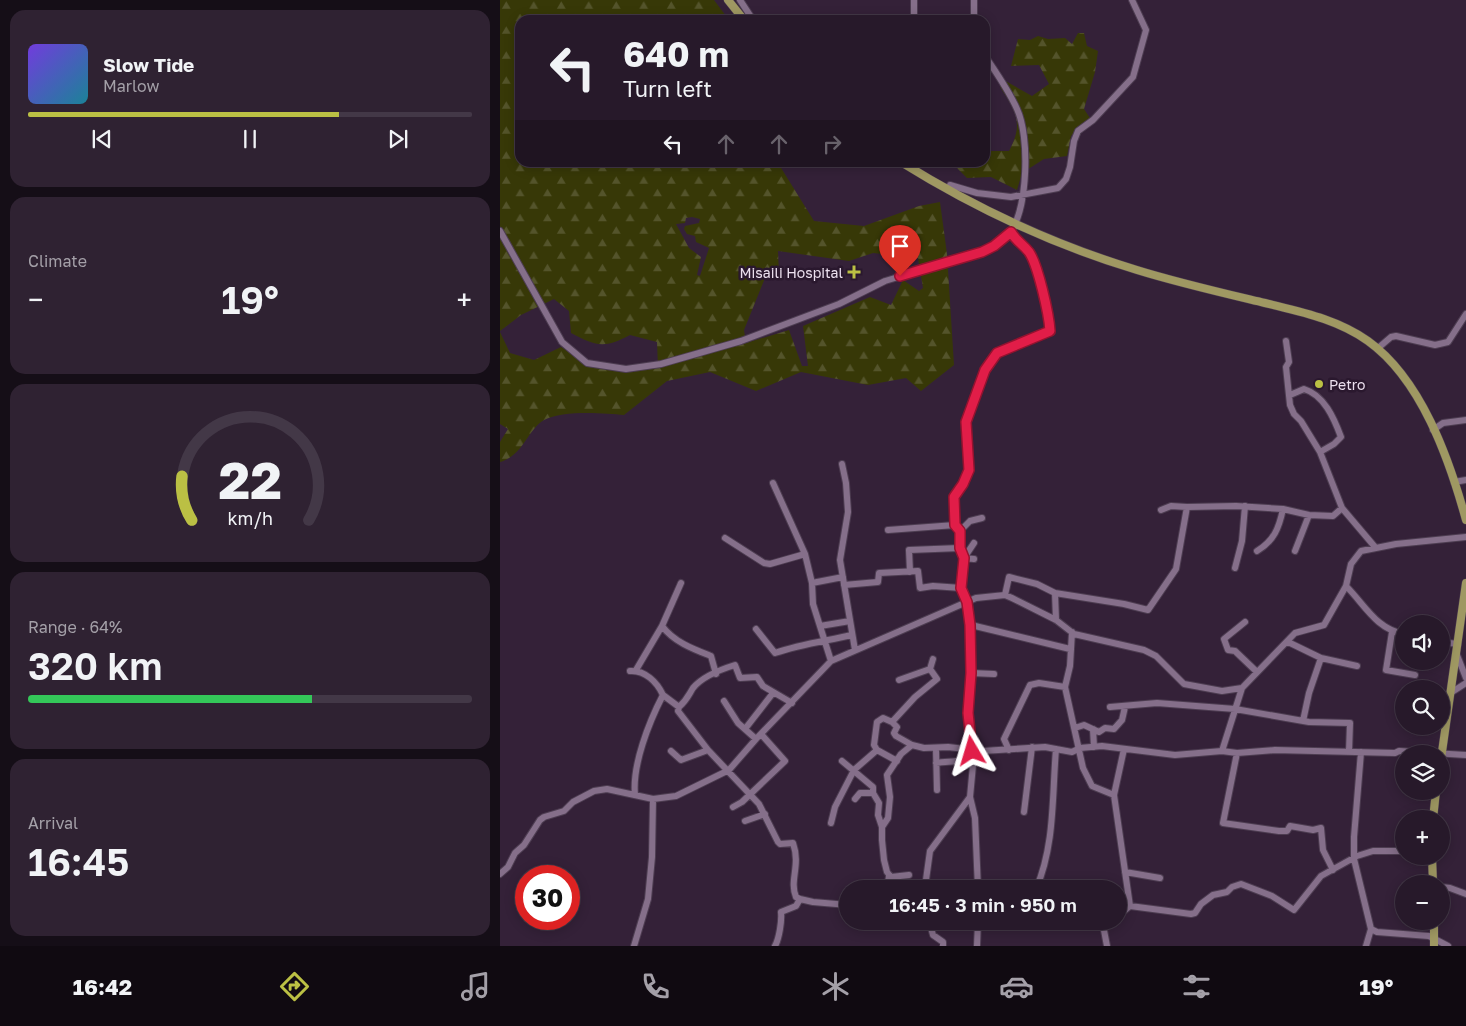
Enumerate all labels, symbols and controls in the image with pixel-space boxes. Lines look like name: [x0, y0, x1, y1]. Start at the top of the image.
text: 640 m: [623, 33, 729, 75]
icon: left: [540, 35, 605, 100]
text: Slow Tide: [103, 53, 194, 76]
text: Turn left: [623, 75, 712, 102]
text: Marlow: [103, 76, 159, 96]
icon: previous: [88, 125, 116, 153]
icon: pause: [236, 125, 264, 153]
icon: next: [384, 125, 412, 153]
icon: left: [659, 130, 687, 158]
icon: ahead: [712, 130, 740, 158]
icon: ahead: [765, 130, 793, 158]
icon: right: [818, 130, 846, 158]
pin: [879, 225, 921, 276]
icon: arrive: [886, 232, 914, 260]
text: Climate: [28, 251, 87, 271]
place label: Misaili Hospital: [740, 264, 843, 281]
marker: Misaili Hospital: [847, 265, 861, 279]
text: 19°: [221, 277, 279, 322]
text: −: [28, 283, 43, 316]
text: +: [457, 283, 472, 316]
place label: Petro: [1329, 376, 1365, 393]
marker: Petro: [1313, 378, 1325, 390]
text: 22: [218, 448, 282, 510]
text: km/h: [227, 507, 273, 529]
map controls: [1395, 615, 1450, 930]
button: sound: [1395, 615, 1450, 670]
text: Range · 64%: [28, 617, 122, 637]
text: 320 km: [28, 643, 163, 688]
button: search: [1395, 680, 1450, 735]
position arrow: [945, 724, 997, 776]
button: layers: [1395, 745, 1450, 800]
button: +: [1395, 810, 1450, 865]
text: Arrival: [28, 813, 78, 833]
text: 16:45: [28, 839, 129, 884]
speed limit sign: 30: [515, 865, 580, 930]
button: −: [1395, 875, 1450, 930]
text: 16:45 · 3 min · 950 m: [889, 893, 1077, 916]
icon: directions: [277, 969, 312, 1004]
icon: music: [458, 969, 493, 1004]
icon: phone: [638, 969, 673, 1004]
icon: climate: [818, 969, 853, 1004]
icon: car: [999, 969, 1034, 1004]
icon: filters: [1179, 969, 1214, 1004]
text: 16:42: [73, 973, 132, 1000]
text: 19°: [1359, 973, 1393, 1000]

